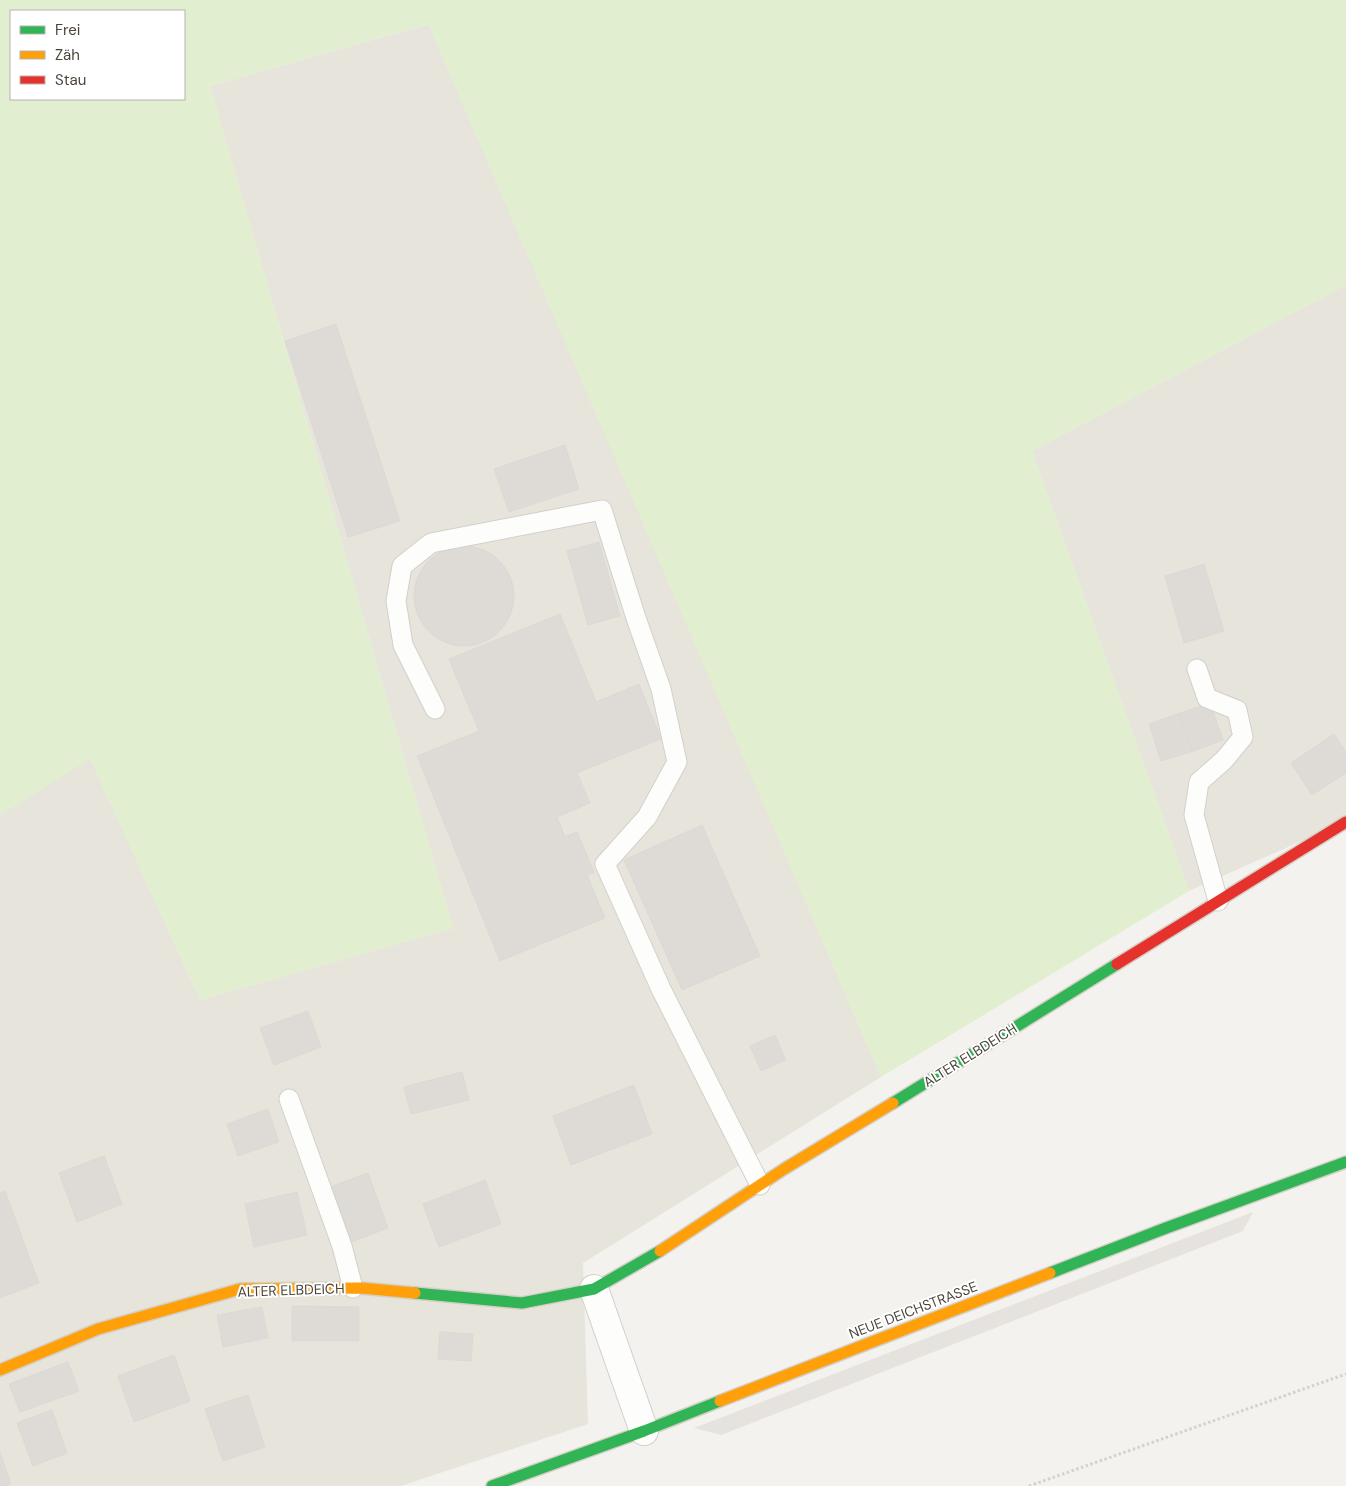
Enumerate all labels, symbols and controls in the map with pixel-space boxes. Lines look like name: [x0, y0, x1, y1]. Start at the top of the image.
legend: [10, 10, 185, 100]
text: Frei: [55, 20, 80, 40]
text: Zäh: [55, 45, 80, 65]
text: Stau: [55, 70, 86, 90]
street label: ALTER ELBDEICH: [920, 1019, 1020, 1091]
street label: NEUE DEICHSTRASSE: [846, 1277, 980, 1343]
street label: ALTER ELBDEICH: [237, 1279, 345, 1301]

